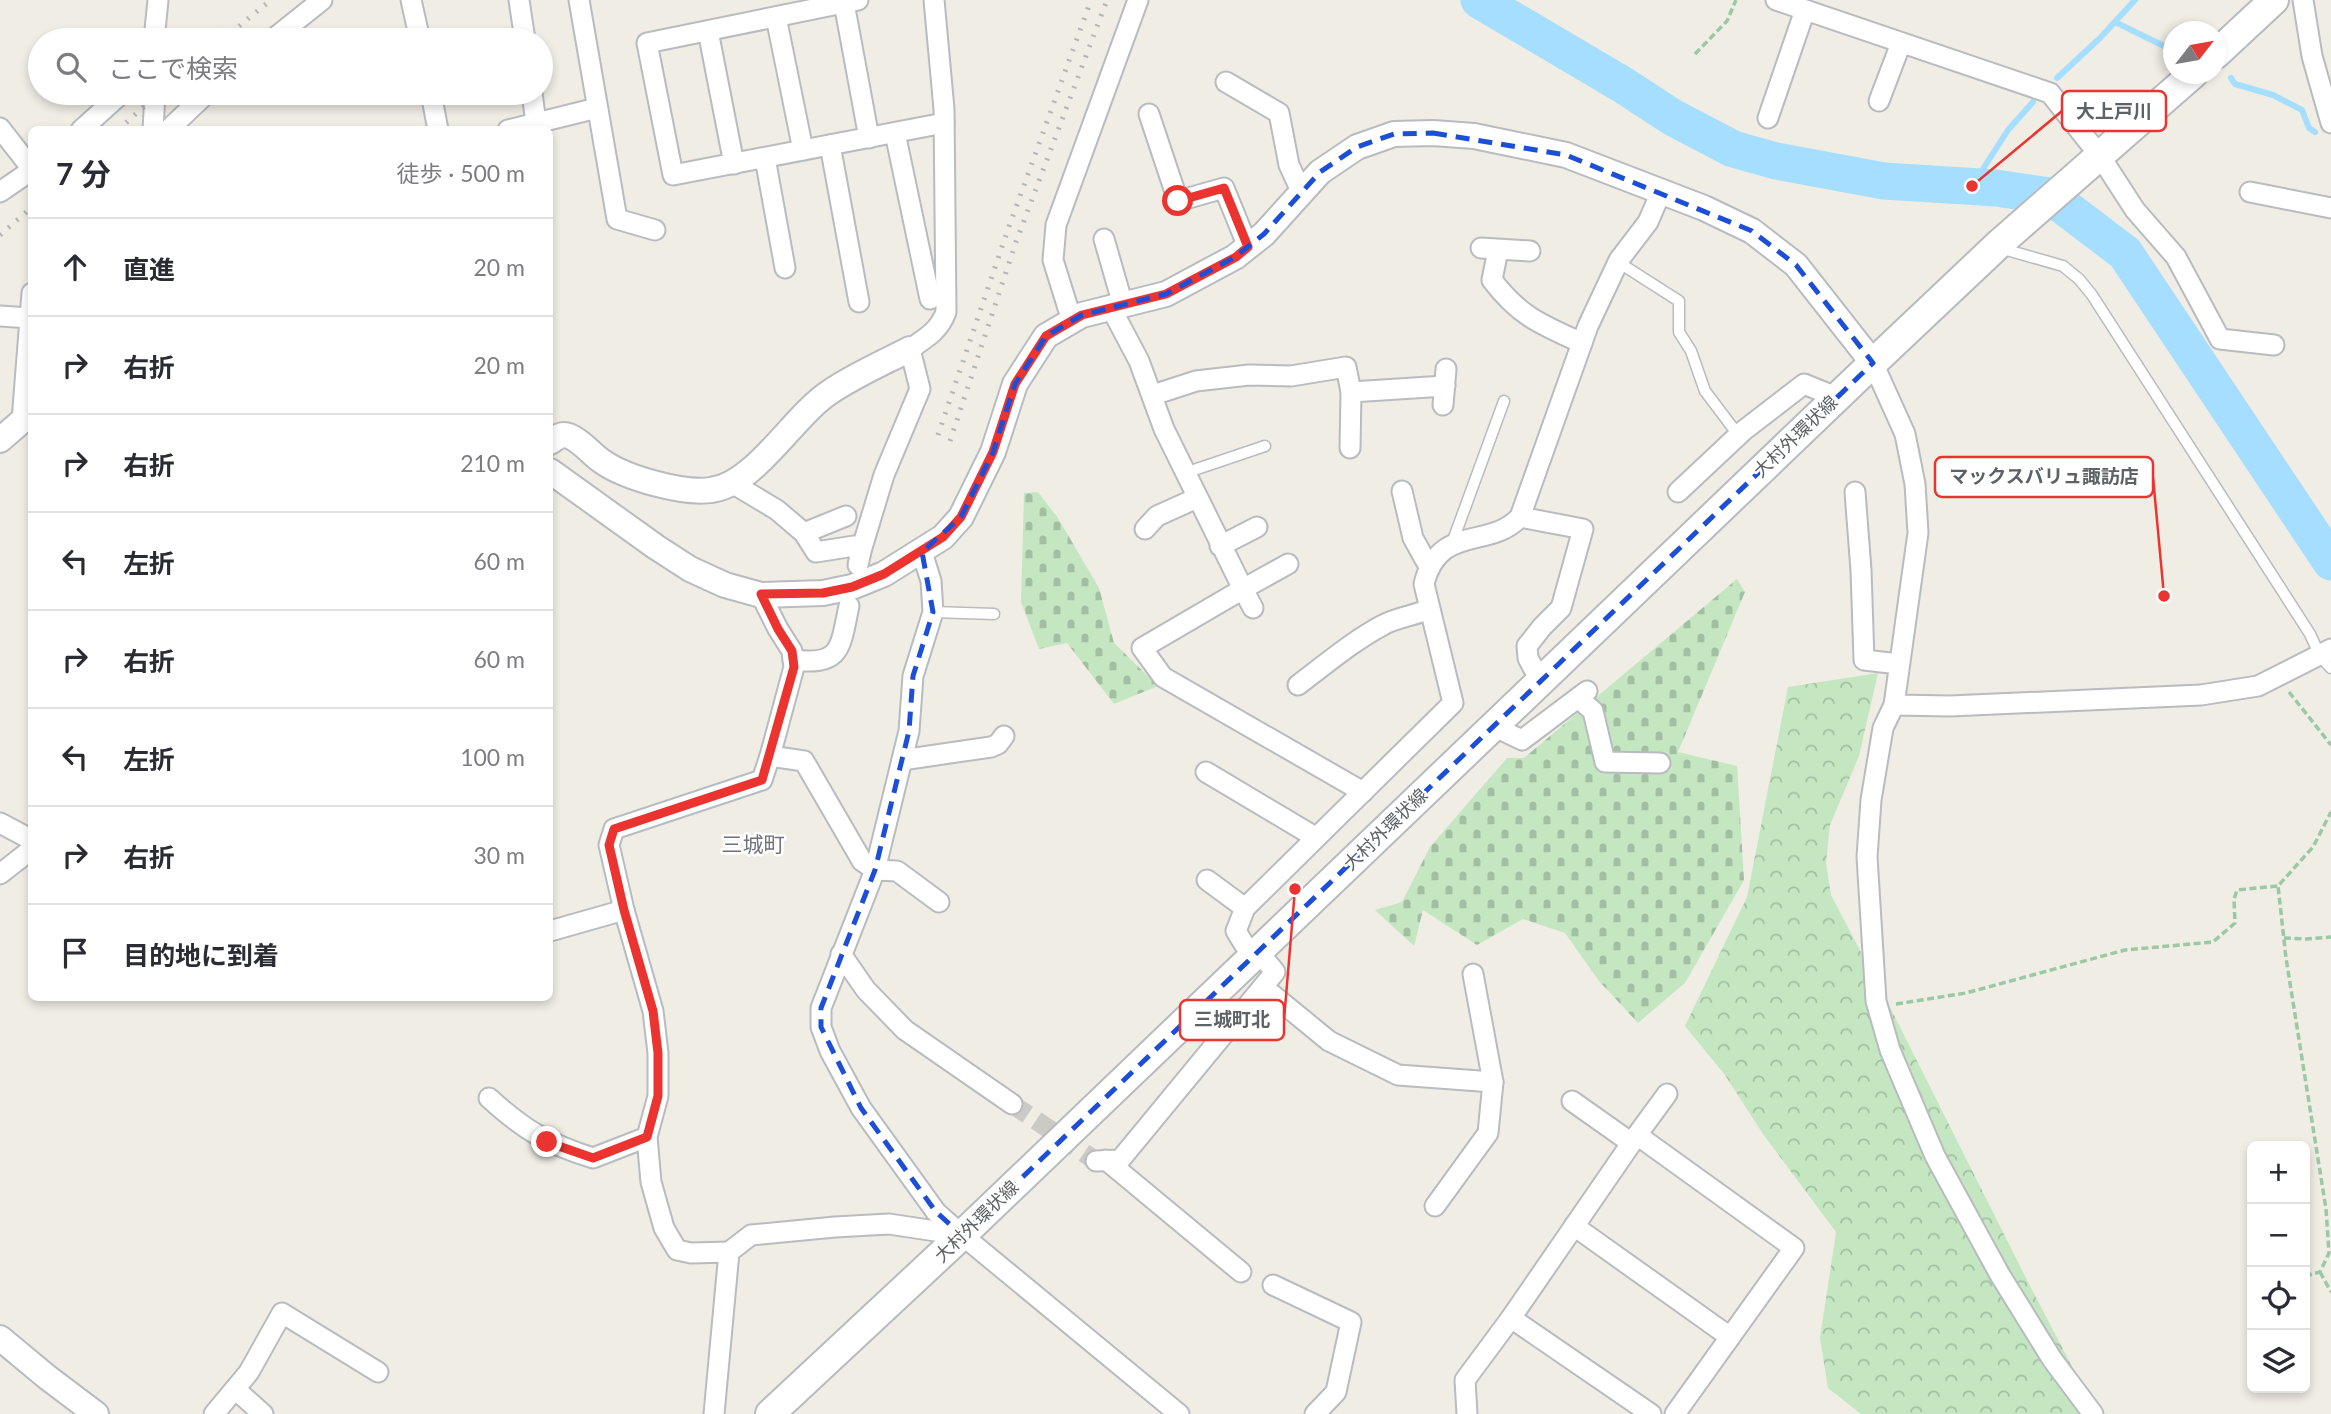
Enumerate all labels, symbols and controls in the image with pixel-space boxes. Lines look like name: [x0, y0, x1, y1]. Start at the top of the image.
north arrow: [2163, 21, 2226, 84]
search box: [28, 28, 553, 105]
icon: search: [52, 48, 90, 86]
text: ここで検索: [108, 52, 238, 84]
callout: 大上戸川: [2062, 91, 2166, 131]
text: 大上戸川: [2076, 99, 2152, 122]
text: 7 分: [56, 155, 111, 191]
text: 徒歩 · 500 m: [396, 159, 525, 187]
route start: [1162, 185, 1193, 216]
icon: ahead: [56, 248, 94, 286]
text: 直進: [123, 253, 175, 285]
text: 20 m: [474, 253, 525, 281]
icon: right: [56, 346, 94, 384]
text: 右折: [123, 351, 175, 383]
text: 20 m: [474, 351, 525, 379]
street label: 大村外環状線: [1749, 391, 1841, 481]
icon: right: [56, 444, 94, 482]
text: 右折: [123, 449, 175, 481]
text: 210 m: [460, 449, 525, 477]
callout: マックスバリュ諏訪店: [1935, 457, 2153, 497]
text: マックスバリュ諏訪店: [1949, 464, 2139, 487]
icon: left: [56, 542, 94, 580]
text: 左折: [123, 547, 175, 579]
text: 60 m: [474, 547, 525, 575]
icon: right: [56, 640, 94, 678]
text: 右折: [123, 645, 175, 677]
text: 60 m: [474, 645, 525, 673]
icon: left: [56, 738, 94, 776]
text: 左折: [123, 743, 175, 775]
text: 100 m: [460, 743, 525, 771]
street label: 大村外環状線: [1339, 784, 1431, 874]
district label: 三城町: [722, 831, 785, 856]
icon: right: [56, 836, 94, 874]
text: 右折: [123, 841, 175, 873]
text: 30 m: [474, 841, 525, 869]
icon: arrive: [56, 934, 94, 972]
text: 目的地に到着: [123, 939, 279, 971]
callout: 三城町北: [1180, 1000, 1284, 1040]
text: 三城町北: [1194, 1007, 1270, 1030]
route end: [531, 1126, 562, 1157]
map controls: [2247, 1141, 2310, 1393]
button: +: [2247, 1141, 2310, 1204]
street label: 大村外環状線: [930, 1176, 1022, 1266]
button: −: [2247, 1204, 2310, 1267]
button: locate: [2247, 1267, 2310, 1330]
button: layers: [2247, 1330, 2310, 1393]

